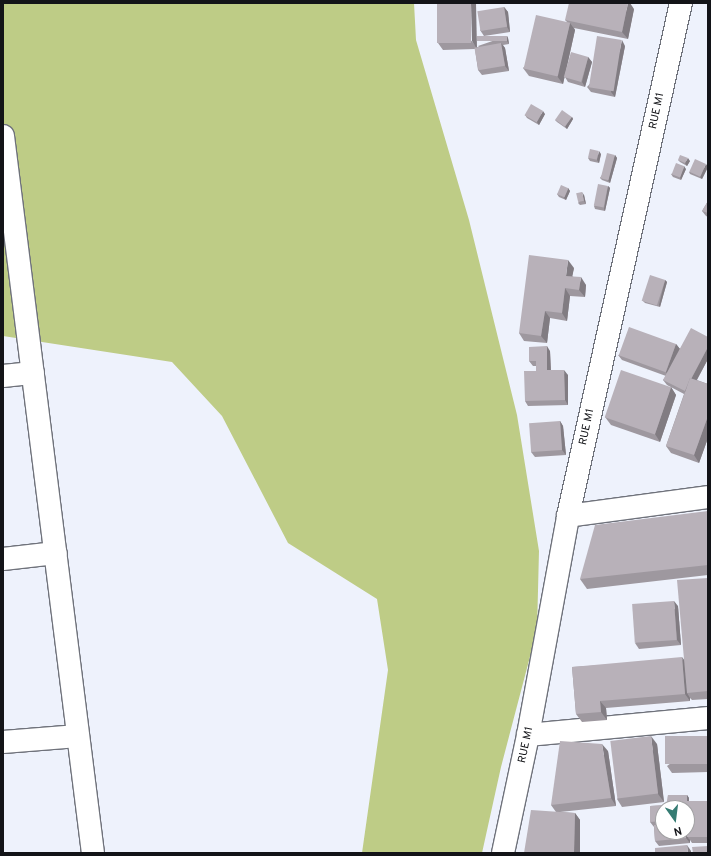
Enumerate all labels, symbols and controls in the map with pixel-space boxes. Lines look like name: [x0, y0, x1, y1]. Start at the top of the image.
street label: RUE M1: [647, 92, 667, 130]
street label: RUE M1: [577, 408, 597, 446]
street label: RUE M1: [516, 726, 536, 764]
north arrow: [655, 800, 695, 840]
text: N: [672, 823, 683, 838]

